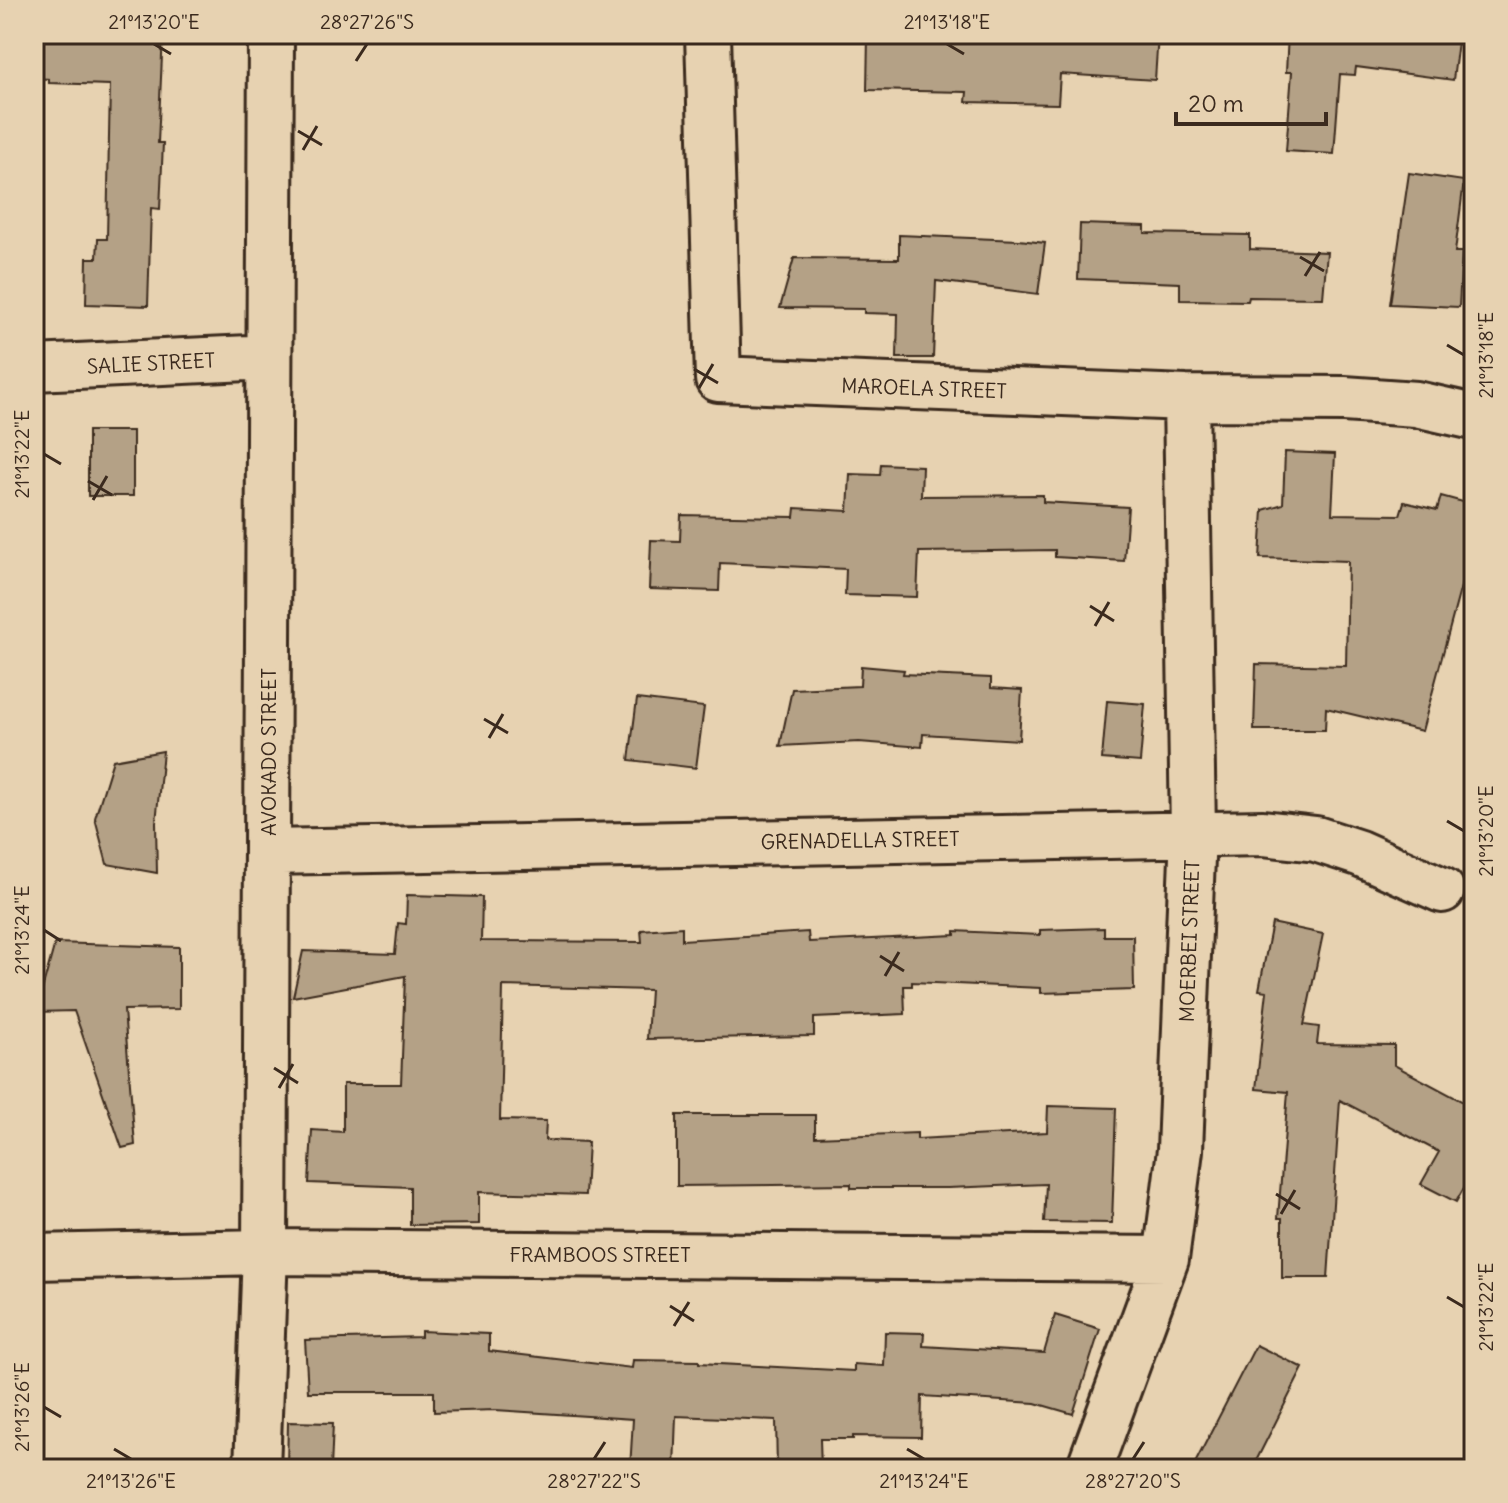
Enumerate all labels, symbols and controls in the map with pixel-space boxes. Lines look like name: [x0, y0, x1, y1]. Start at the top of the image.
text: 21°13'20"E: [108, 9, 200, 34]
text: 28°27'26"S: [320, 9, 414, 34]
text: 21°13'18"E: [904, 9, 990, 34]
scale bar: [1176, 76, 1326, 126]
text: 20 m: [1188, 88, 1244, 118]
text: 21°13'18"E: [1473, 312, 1498, 398]
street label: SALIE STREET: [86, 347, 216, 379]
street label: MAROELA STREET: [841, 373, 1007, 403]
text: 21°13'22"E: [9, 409, 34, 499]
street label: AVOKADO STREET: [256, 668, 281, 836]
text: 21°13'20"E: [1473, 785, 1498, 877]
street label: GRENADELLA STREET: [760, 826, 960, 854]
street label: MOERBEI STREET: [1174, 859, 1204, 1023]
text: 21°13'24"E: [9, 885, 34, 975]
street label: FRAMBOOS STREET: [509, 1242, 691, 1267]
text: 21°13'22"E: [1473, 1262, 1498, 1352]
text: 21°13'26"E: [9, 1362, 34, 1452]
text: 21°13'26"E: [86, 1468, 176, 1493]
text: 28°27'22"S: [547, 1468, 641, 1493]
text: 21°13'24"E: [879, 1468, 969, 1493]
text: 28°27'20"S: [1085, 1468, 1181, 1493]

